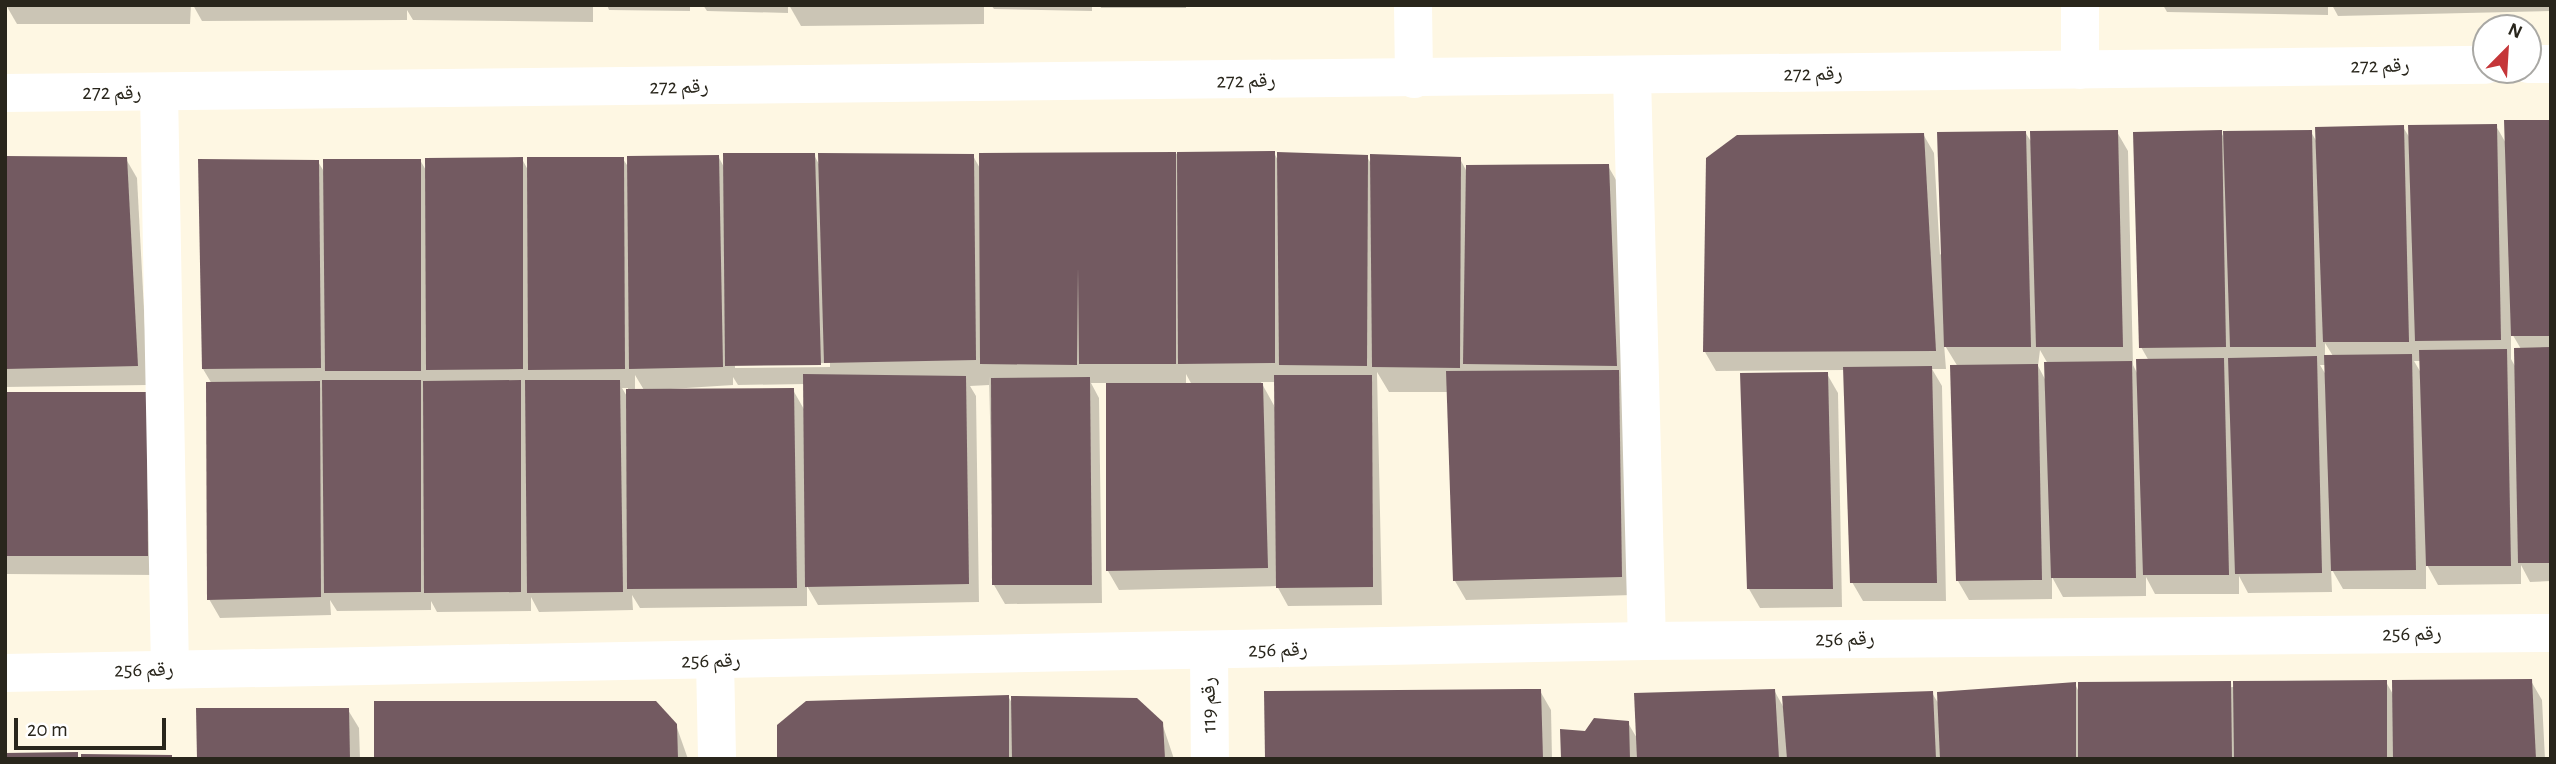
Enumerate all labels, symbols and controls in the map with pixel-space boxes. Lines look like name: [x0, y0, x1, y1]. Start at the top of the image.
north arrow: [2472, 14, 2542, 84]
text: N: [2505, 20, 2525, 43]
street label: رقم 272: [2350, 53, 2410, 79]
street label: رقم 272: [1783, 61, 1843, 87]
street label: رقم 272: [1216, 68, 1276, 94]
street label: رقم 272: [649, 74, 709, 100]
street label: رقم 272: [82, 80, 142, 106]
street label: رقم 256: [2382, 621, 2442, 647]
street label: رقم 256: [1815, 626, 1875, 652]
street label: رقم 256: [1248, 637, 1308, 663]
street label: رقم 256: [681, 648, 741, 674]
street label: رقم 256: [114, 657, 174, 683]
street label: رقم 119: [1196, 677, 1222, 733]
scale bar: [18, 704, 170, 748]
text: 20 m: [27, 719, 68, 740]

